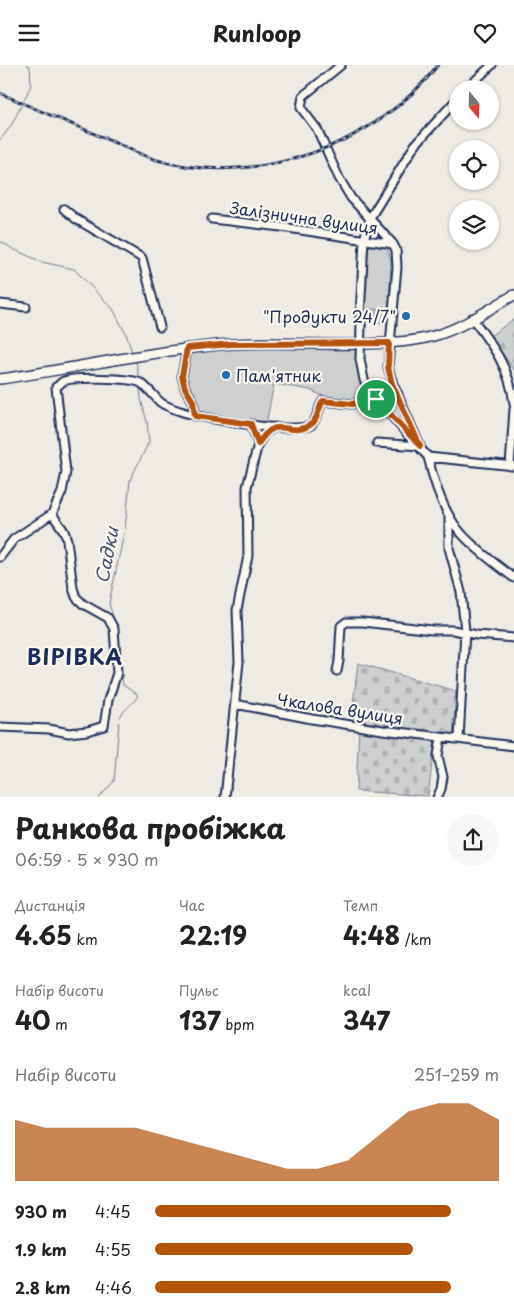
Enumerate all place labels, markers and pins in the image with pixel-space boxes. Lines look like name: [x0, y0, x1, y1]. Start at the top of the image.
place label: "Продукти 24/7": [263, 304, 396, 328]
marker: "Продукти 24/7": [400, 310, 412, 322]
place label: Пам'ятник: [236, 363, 321, 387]
marker: Пам'ятник: [220, 369, 232, 381]
pin: [355, 378, 397, 420]

